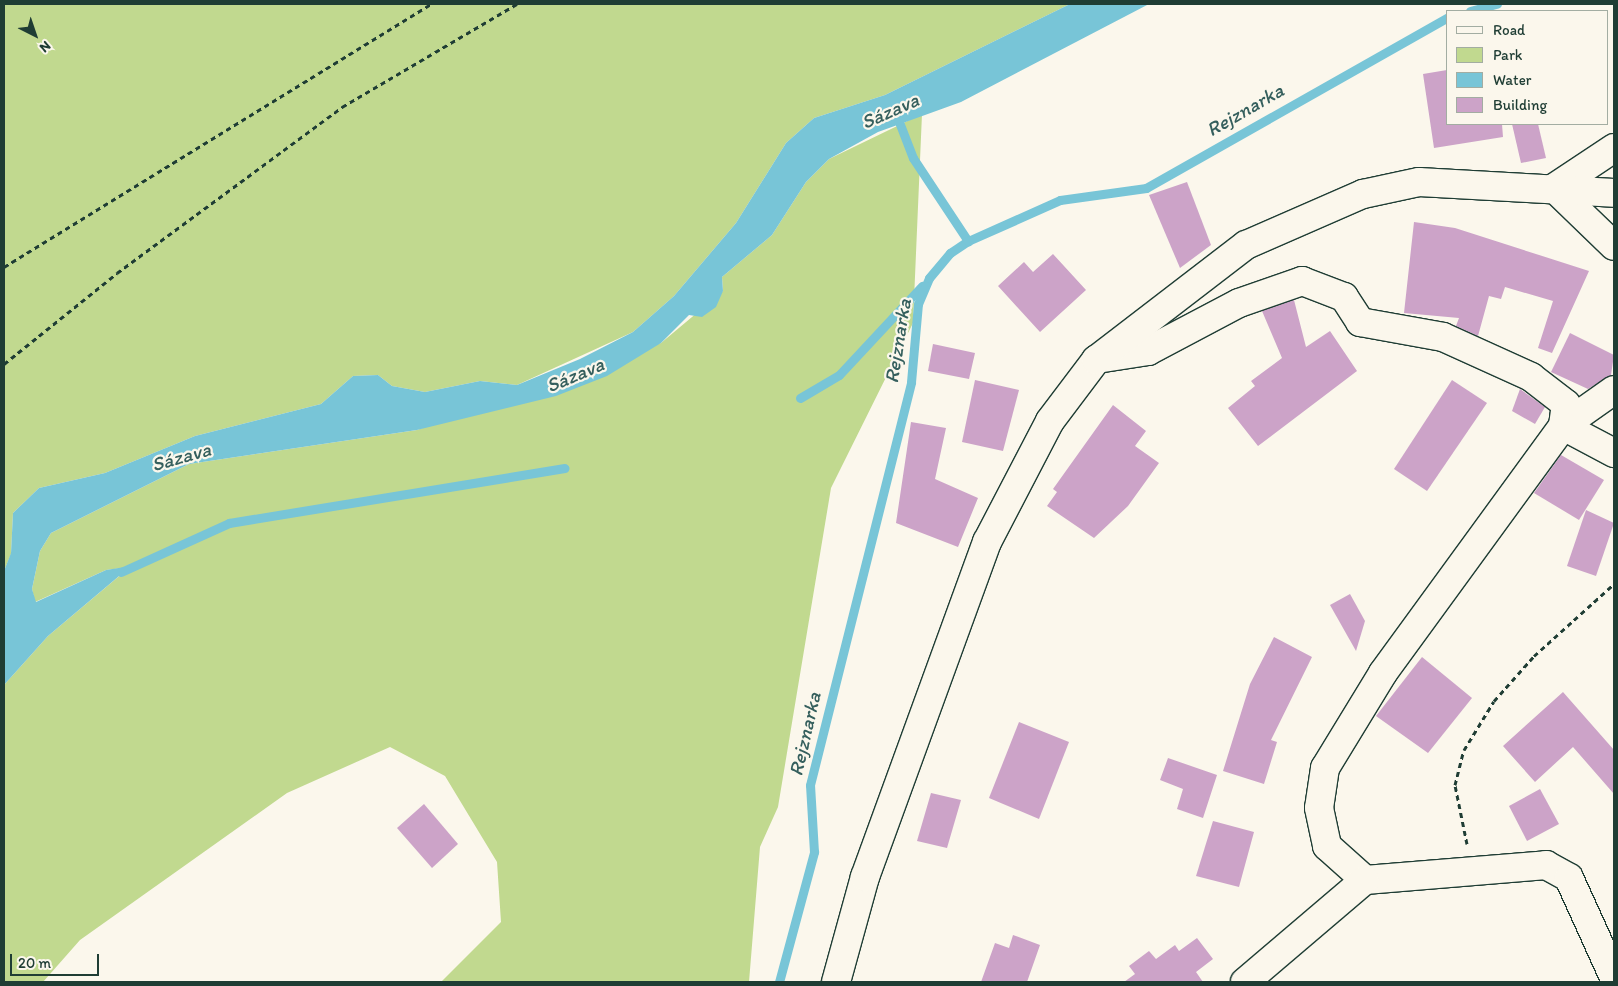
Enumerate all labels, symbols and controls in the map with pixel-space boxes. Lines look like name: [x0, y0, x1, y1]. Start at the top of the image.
north arrow: [10, 10, 60, 60]
legend: [1446, 10, 1608, 125]
text: Road: [1493, 21, 1525, 39]
text: N: [36, 37, 54, 56]
text: Park: [1493, 46, 1523, 64]
text: Water: [1493, 71, 1531, 89]
water label: Rejznarka: [1202, 78, 1288, 142]
water label: Sázava: [858, 88, 922, 134]
text: Building: [1493, 96, 1547, 114]
water label: Rejznarka: [879, 297, 917, 385]
water label: Sázava: [542, 352, 608, 398]
water label: Sázava: [149, 437, 213, 477]
water label: Rejznarka: [784, 690, 826, 778]
scale bar: [12, 944, 101, 976]
text: 20 m: [18, 954, 51, 972]

